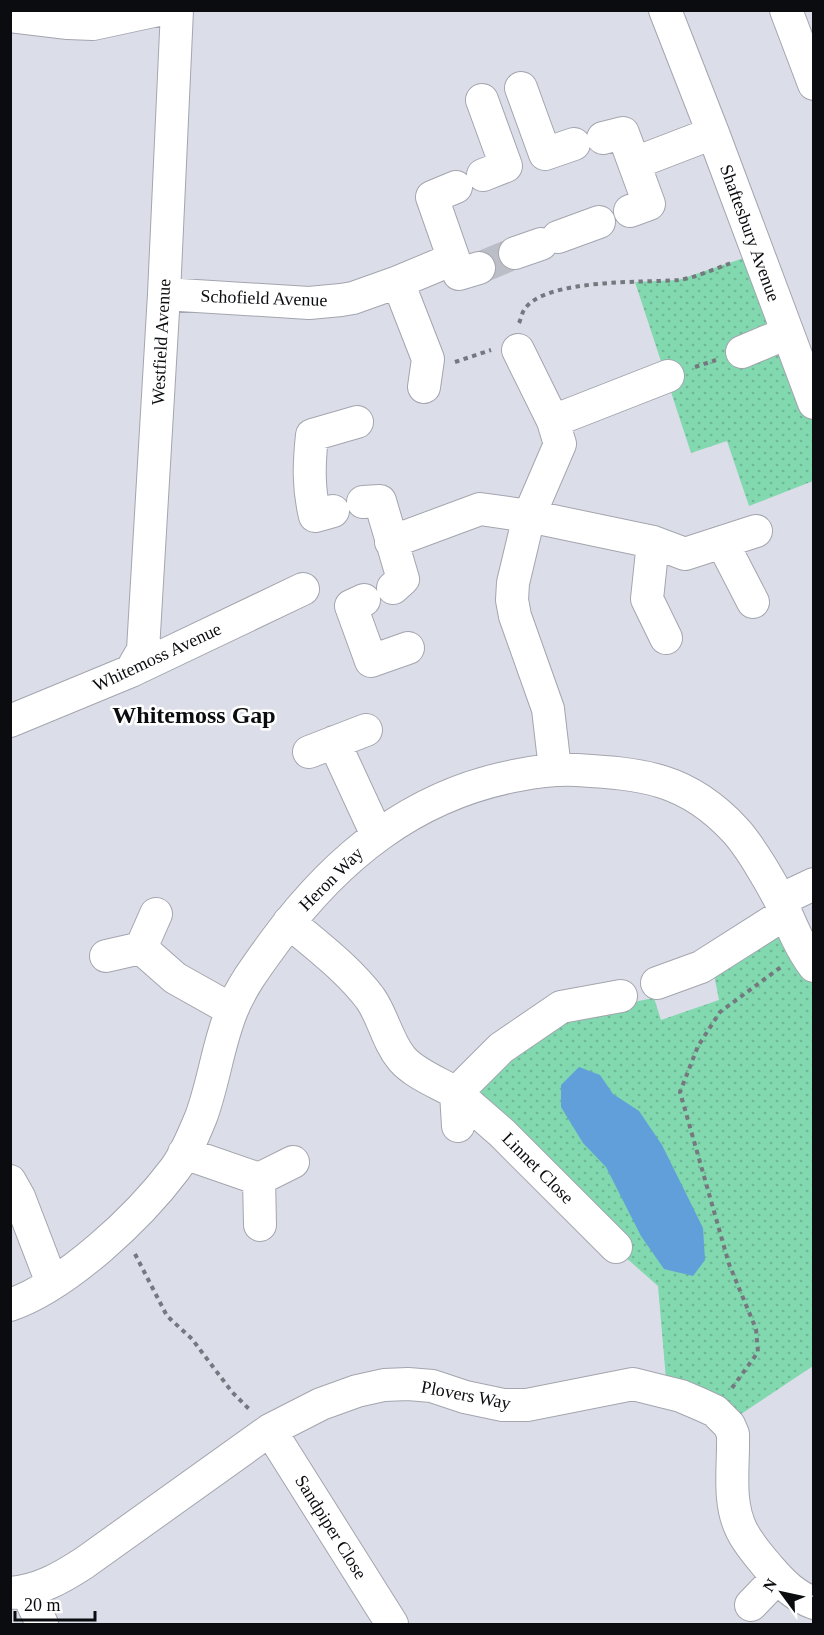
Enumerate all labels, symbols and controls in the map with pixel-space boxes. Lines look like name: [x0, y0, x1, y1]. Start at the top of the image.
street label: Shaftesbury Avenue: [716, 162, 784, 304]
street label: Westfield Avenue: [148, 278, 174, 406]
street label: Schofield Avenue: [200, 286, 328, 310]
street label: Whitemoss Avenue: [90, 619, 224, 695]
district label: Whitemoss Gap: [112, 702, 276, 728]
street label: Heron Way: [295, 843, 367, 915]
street label: Linnet Close: [498, 1128, 578, 1208]
street label: Plovers Way: [420, 1377, 512, 1413]
street label: Sandpiper Close: [291, 1471, 371, 1583]
north arrow: [752, 1563, 812, 1623]
text: N: [760, 1575, 780, 1595]
scale bar: [15, 1584, 94, 1622]
text: 20 m: [24, 1595, 61, 1615]

